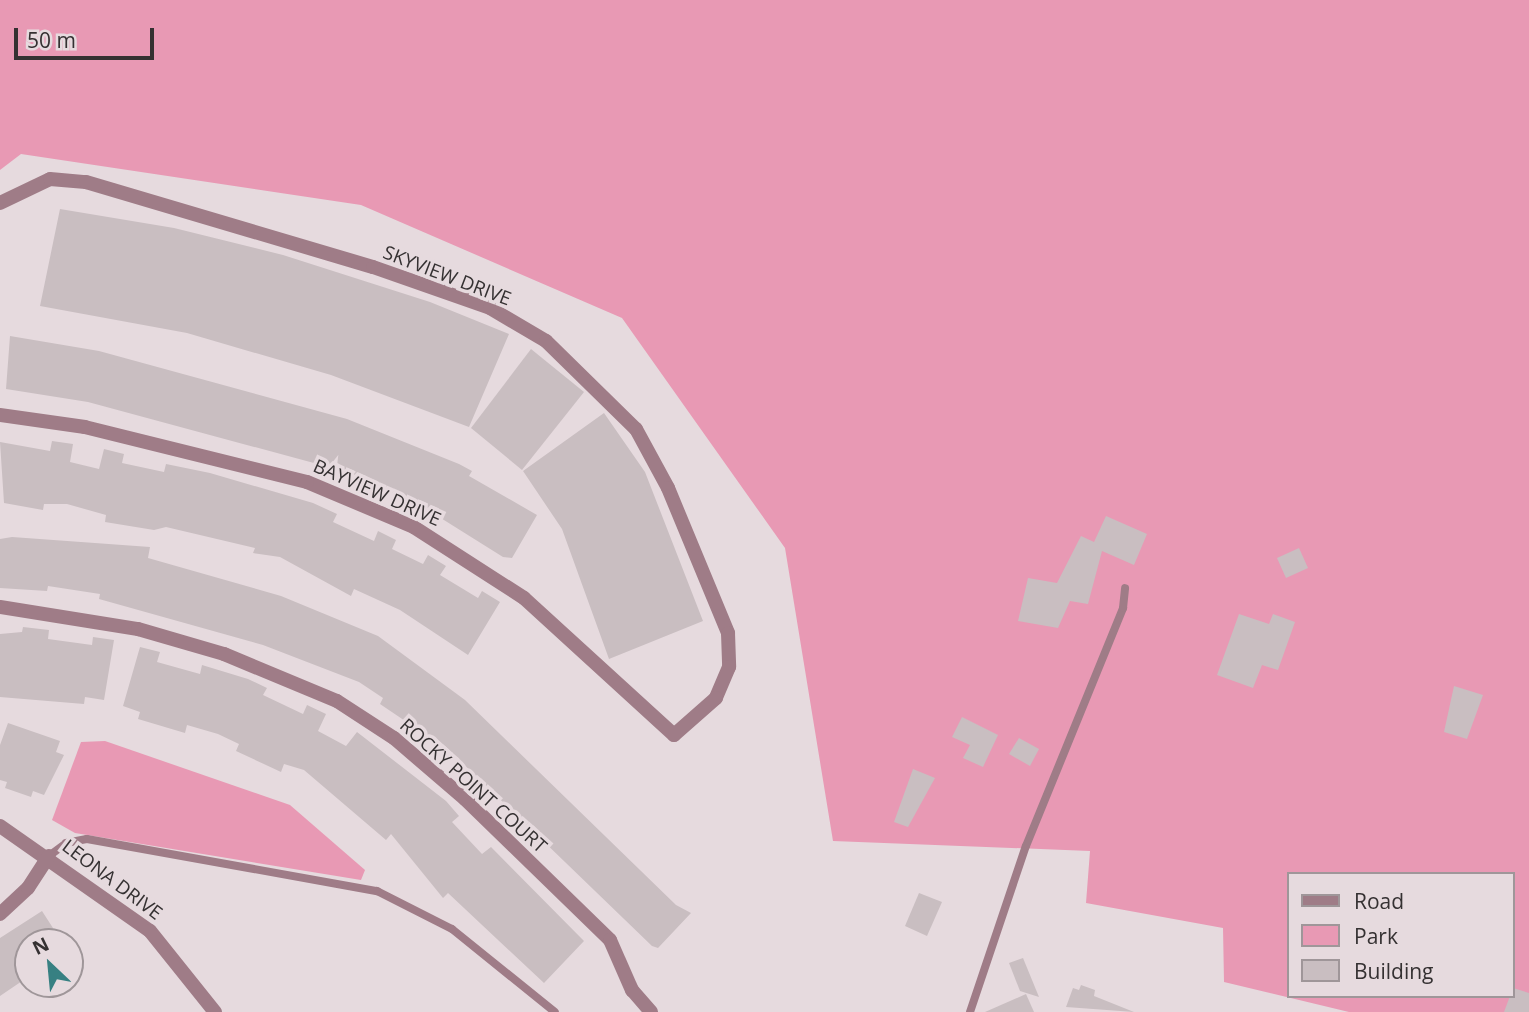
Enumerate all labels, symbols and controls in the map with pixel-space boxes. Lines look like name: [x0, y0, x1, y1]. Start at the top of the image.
scale bar: [18, 14, 158, 58]
text: 50 m: [27, 26, 76, 54]
street label: SKYVIEW DRIVE: [380, 241, 514, 311]
street label: BAYVIEW DRIVE: [310, 455, 444, 531]
street label: ROCKY POINT COURT: [395, 714, 551, 858]
street label: LEONA DRIVE: [58, 835, 166, 925]
legend: [1288, 872, 1515, 998]
text: Road: [1354, 887, 1404, 915]
text: Park: [1354, 922, 1398, 950]
north arrow: [14, 928, 84, 998]
text: N: [28, 931, 53, 961]
text: Building: [1354, 957, 1433, 985]

